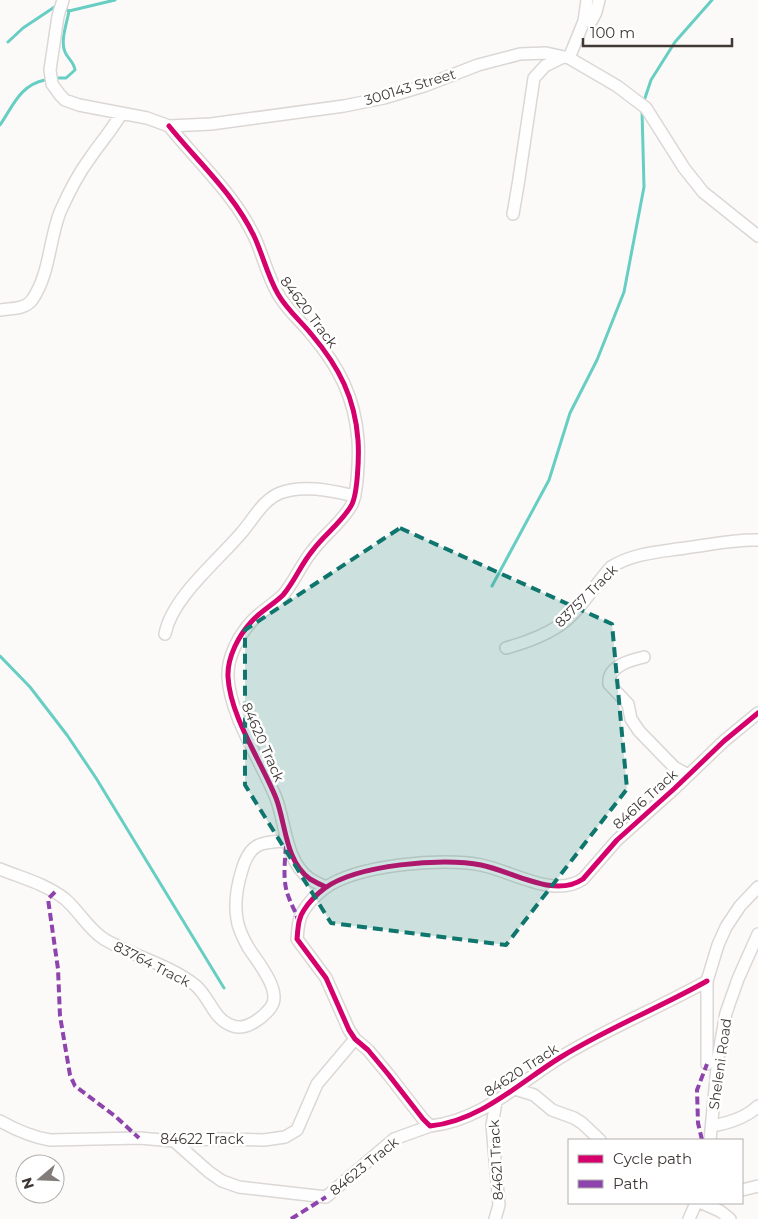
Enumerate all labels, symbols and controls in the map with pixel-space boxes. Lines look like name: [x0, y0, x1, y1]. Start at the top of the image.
scale bar: [583, 15, 732, 47]
text: 100 m: [590, 23, 635, 42]
street label: 300143 Street: [362, 64, 458, 109]
street label: 84620 Track: [276, 273, 342, 352]
street label: 83757 Track: [551, 560, 622, 631]
street label: 84620 Track: [238, 700, 289, 785]
street label: 84616 Track: [609, 765, 682, 833]
street label: 83764 Track: [111, 937, 194, 991]
street label: Sheleni Road: [705, 1017, 735, 1111]
street label: 84620 Track: [481, 1039, 562, 1101]
street label: 84621 Track: [485, 1119, 507, 1201]
street label: 84622 Track: [160, 1130, 244, 1148]
street label: 84623 Track: [326, 1132, 403, 1199]
legend: [568, 1139, 743, 1204]
text: Cycle path: [613, 1149, 692, 1168]
north arrow: [15, 1154, 65, 1204]
text: Path: [613, 1174, 649, 1193]
text: N: [17, 1175, 38, 1192]

